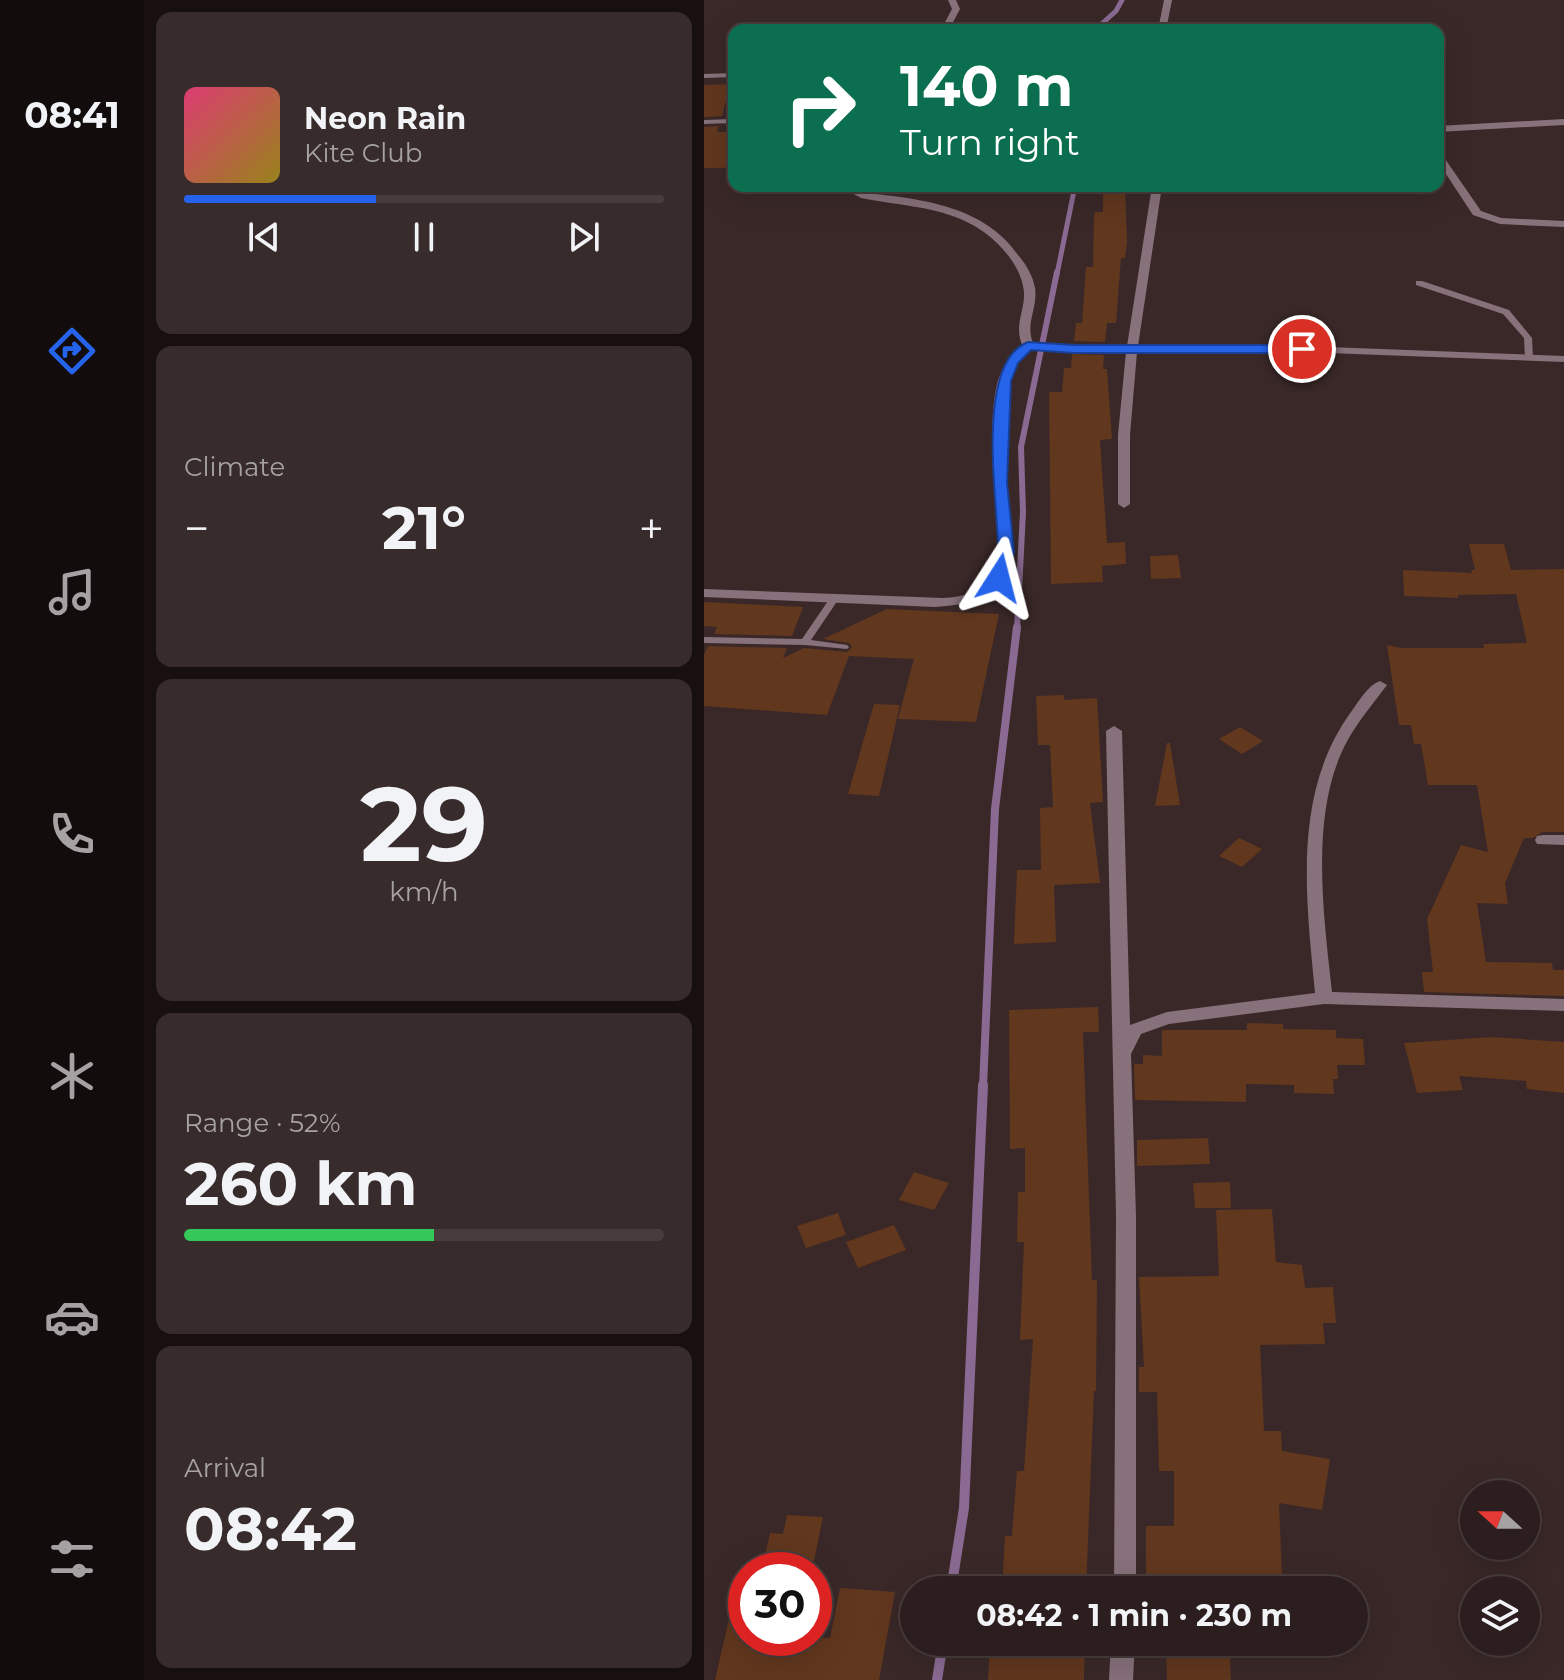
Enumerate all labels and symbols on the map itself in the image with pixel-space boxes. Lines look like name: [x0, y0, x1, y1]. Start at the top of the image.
pin: [1268, 315, 1336, 383]
position arrow: [957, 536, 1041, 620]
north arrow: [1460, 1480, 1540, 1560]
speed limit sign: 30: [728, 1552, 832, 1656]

